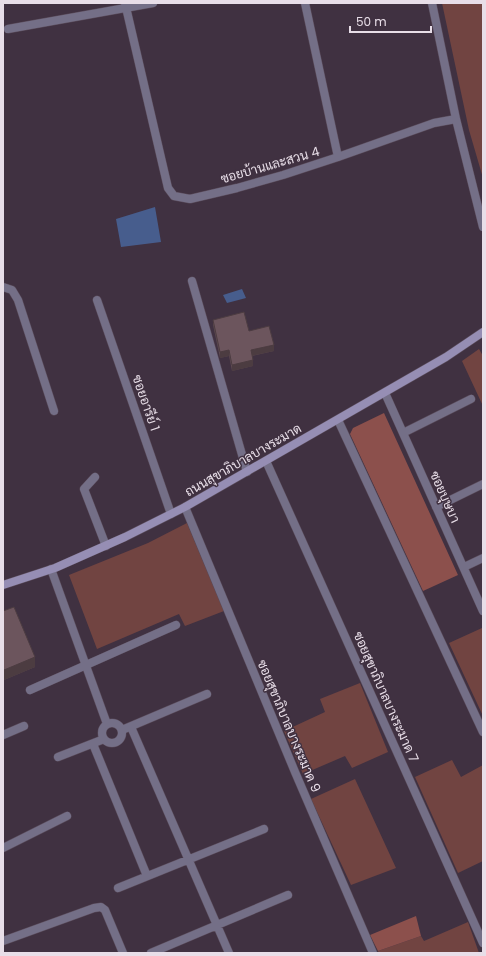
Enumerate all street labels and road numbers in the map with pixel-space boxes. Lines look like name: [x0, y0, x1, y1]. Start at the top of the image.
street label: ซอยบ้านและสวน 4: [218, 142, 322, 188]
street label: ซอยอารีย์ 1: [128, 372, 164, 434]
street label: ถนนสุขาภิบาลบางระมาด: [181, 419, 305, 501]
street label: ซอยบุษบา: [425, 468, 465, 526]
street label: ซอยสุขาภิบาลบางระมาด 7: [349, 629, 423, 765]
street label: ซอยสุขาภิบาลบางระมาด 9: [252, 657, 326, 795]

